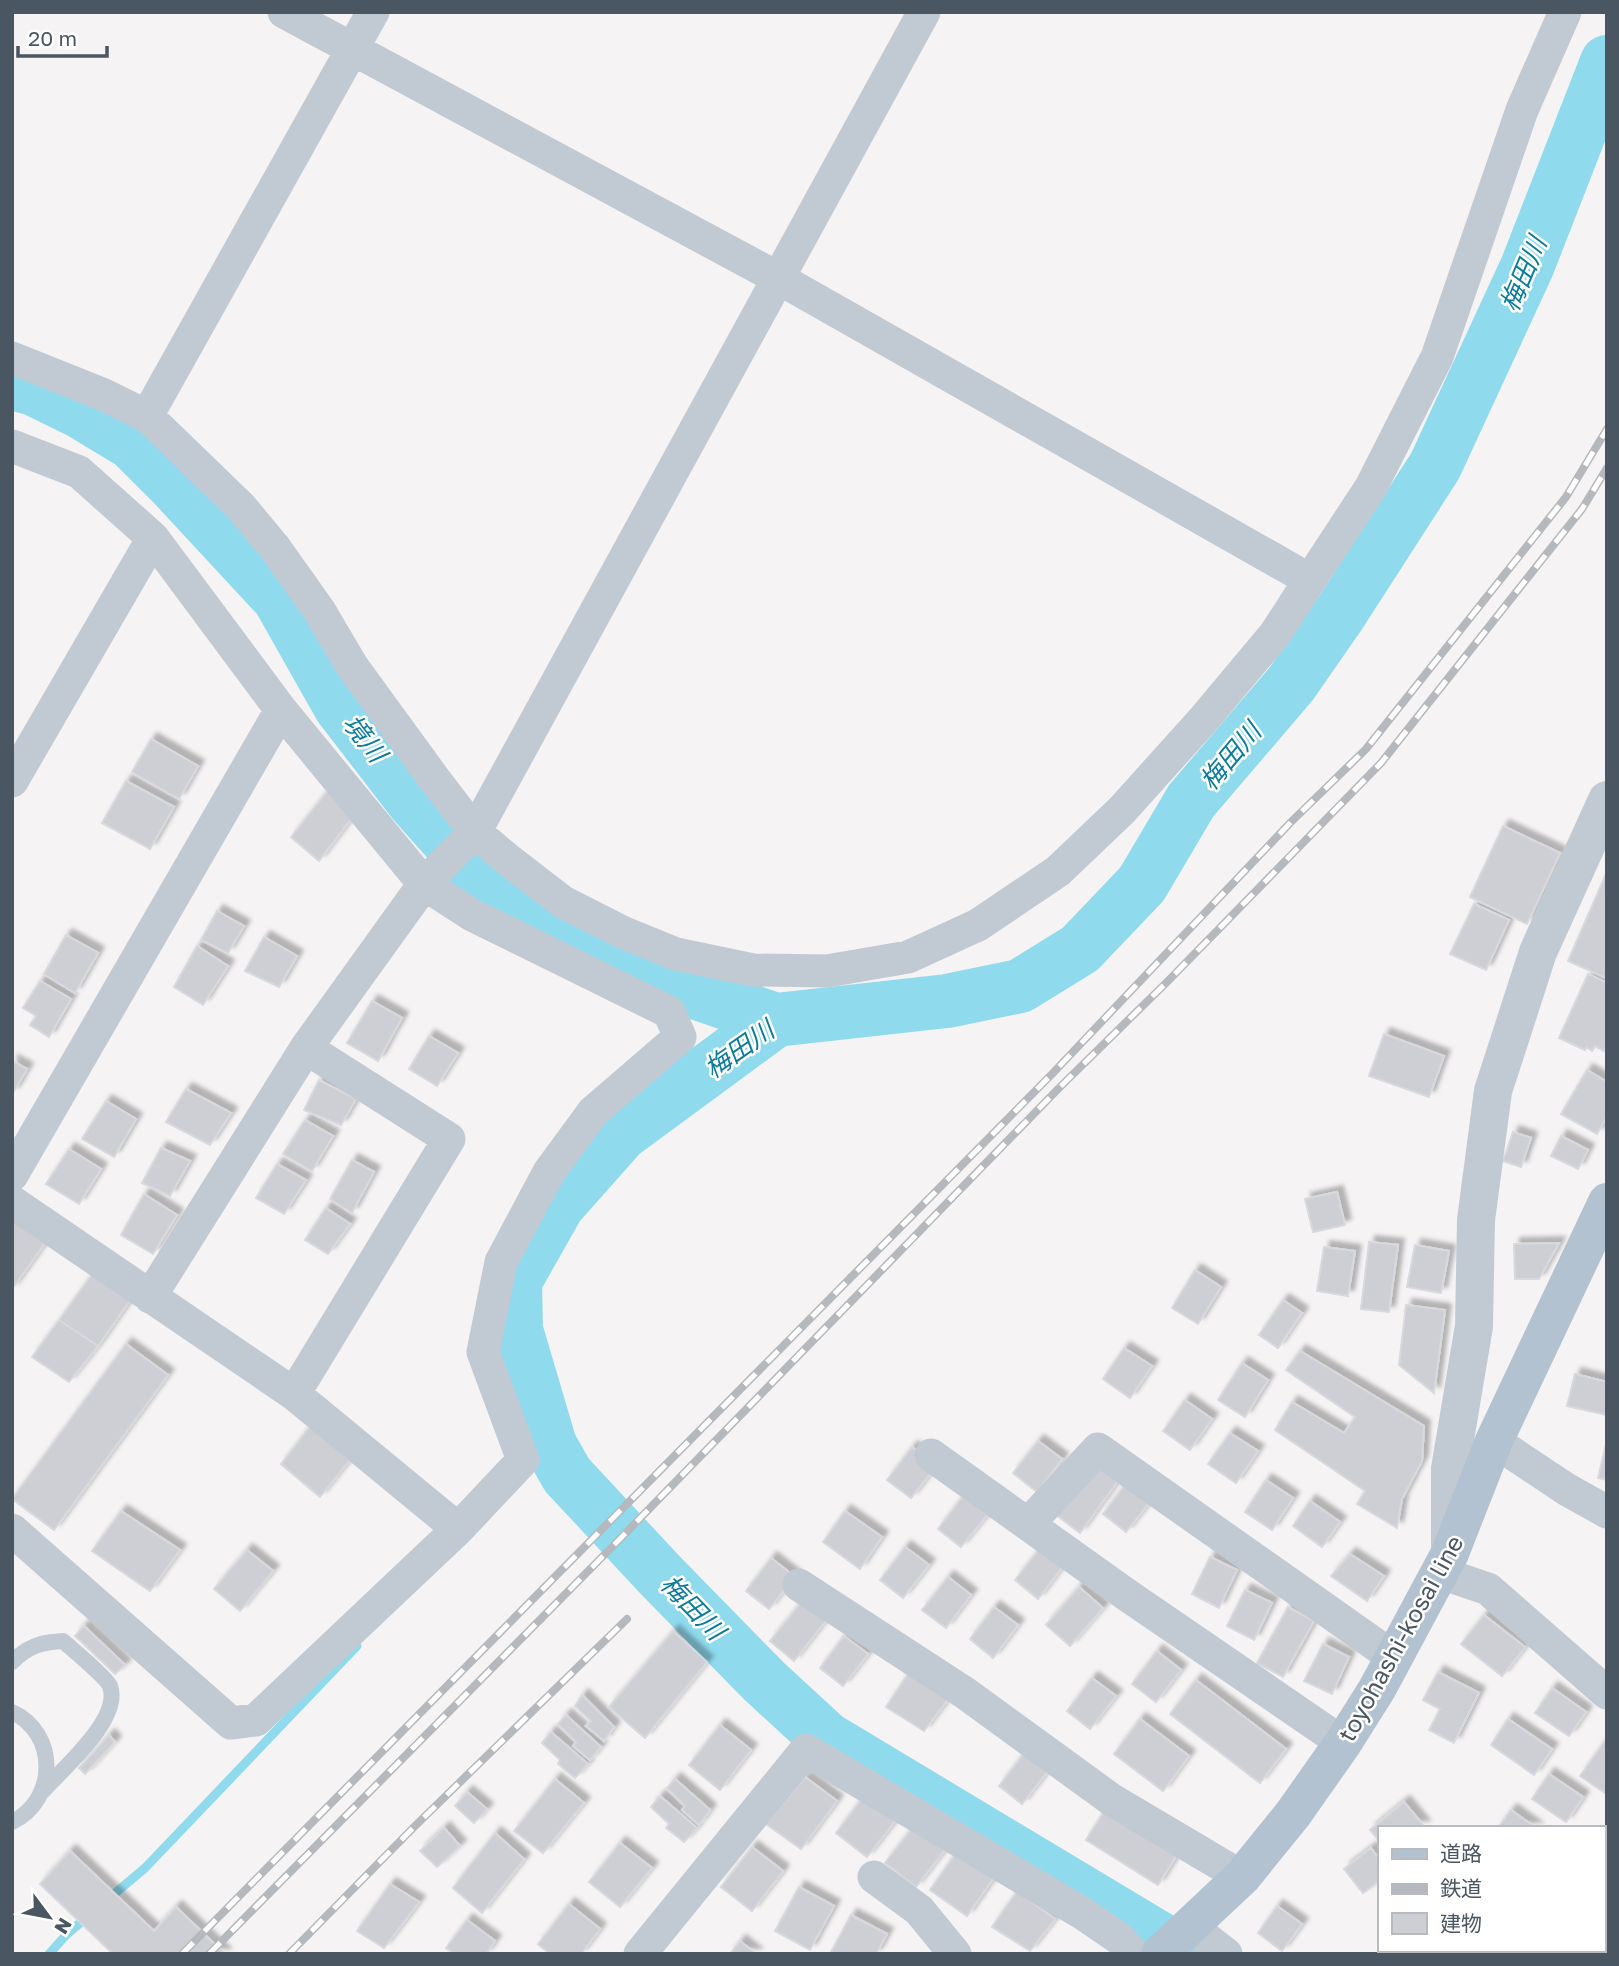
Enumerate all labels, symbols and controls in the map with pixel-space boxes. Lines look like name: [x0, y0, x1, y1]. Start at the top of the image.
scale bar: [18, 14, 107, 58]
text: 20 m: [28, 25, 77, 51]
water label: 梅田川: [1493, 229, 1554, 316]
water label: 境川: [337, 708, 395, 770]
water label: 梅田川: [1193, 714, 1269, 796]
water label: 梅田川: [698, 1012, 782, 1084]
street label: toyohashi-kosai line: [1331, 1530, 1469, 1746]
water label: 梅田川: [655, 1568, 733, 1648]
legend: [1378, 1826, 1605, 1952]
text: 道路: [1440, 1840, 1482, 1866]
text: 鉄道: [1440, 1875, 1482, 1901]
north arrow: [14, 1882, 84, 1952]
text: 建物: [1440, 1910, 1482, 1936]
text: N: [50, 1914, 77, 1938]

